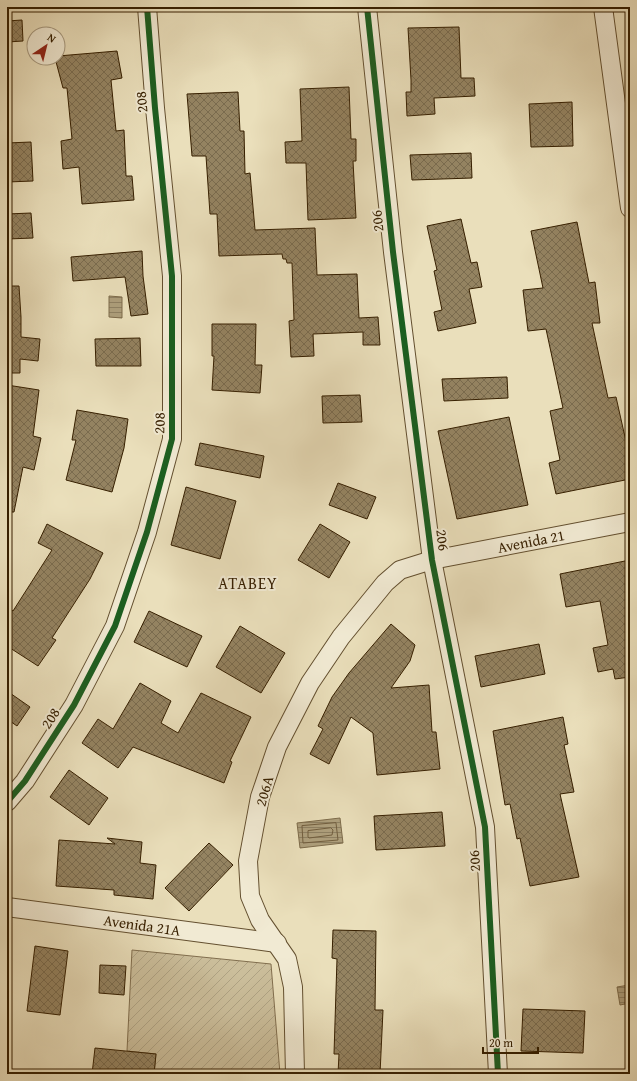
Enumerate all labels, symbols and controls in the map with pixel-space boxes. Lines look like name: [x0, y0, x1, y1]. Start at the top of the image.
north arrow: [26, 26, 66, 66]
text: N: [44, 29, 60, 47]
street label: 208: [130, 90, 152, 114]
street label: 206: [365, 209, 389, 233]
street label: 208: [148, 412, 170, 434]
street label: Avenida 21: [496, 524, 566, 558]
street label: 206: [431, 528, 455, 552]
district label: ATABEY: [218, 571, 278, 595]
street label: 208: [35, 703, 65, 733]
street label: 206A: [250, 773, 278, 809]
street label: 206: [463, 850, 485, 872]
street label: Avenida 21A: [102, 909, 182, 941]
scale bar: [483, 1029, 538, 1055]
text: 20 m: [489, 1034, 513, 1051]

